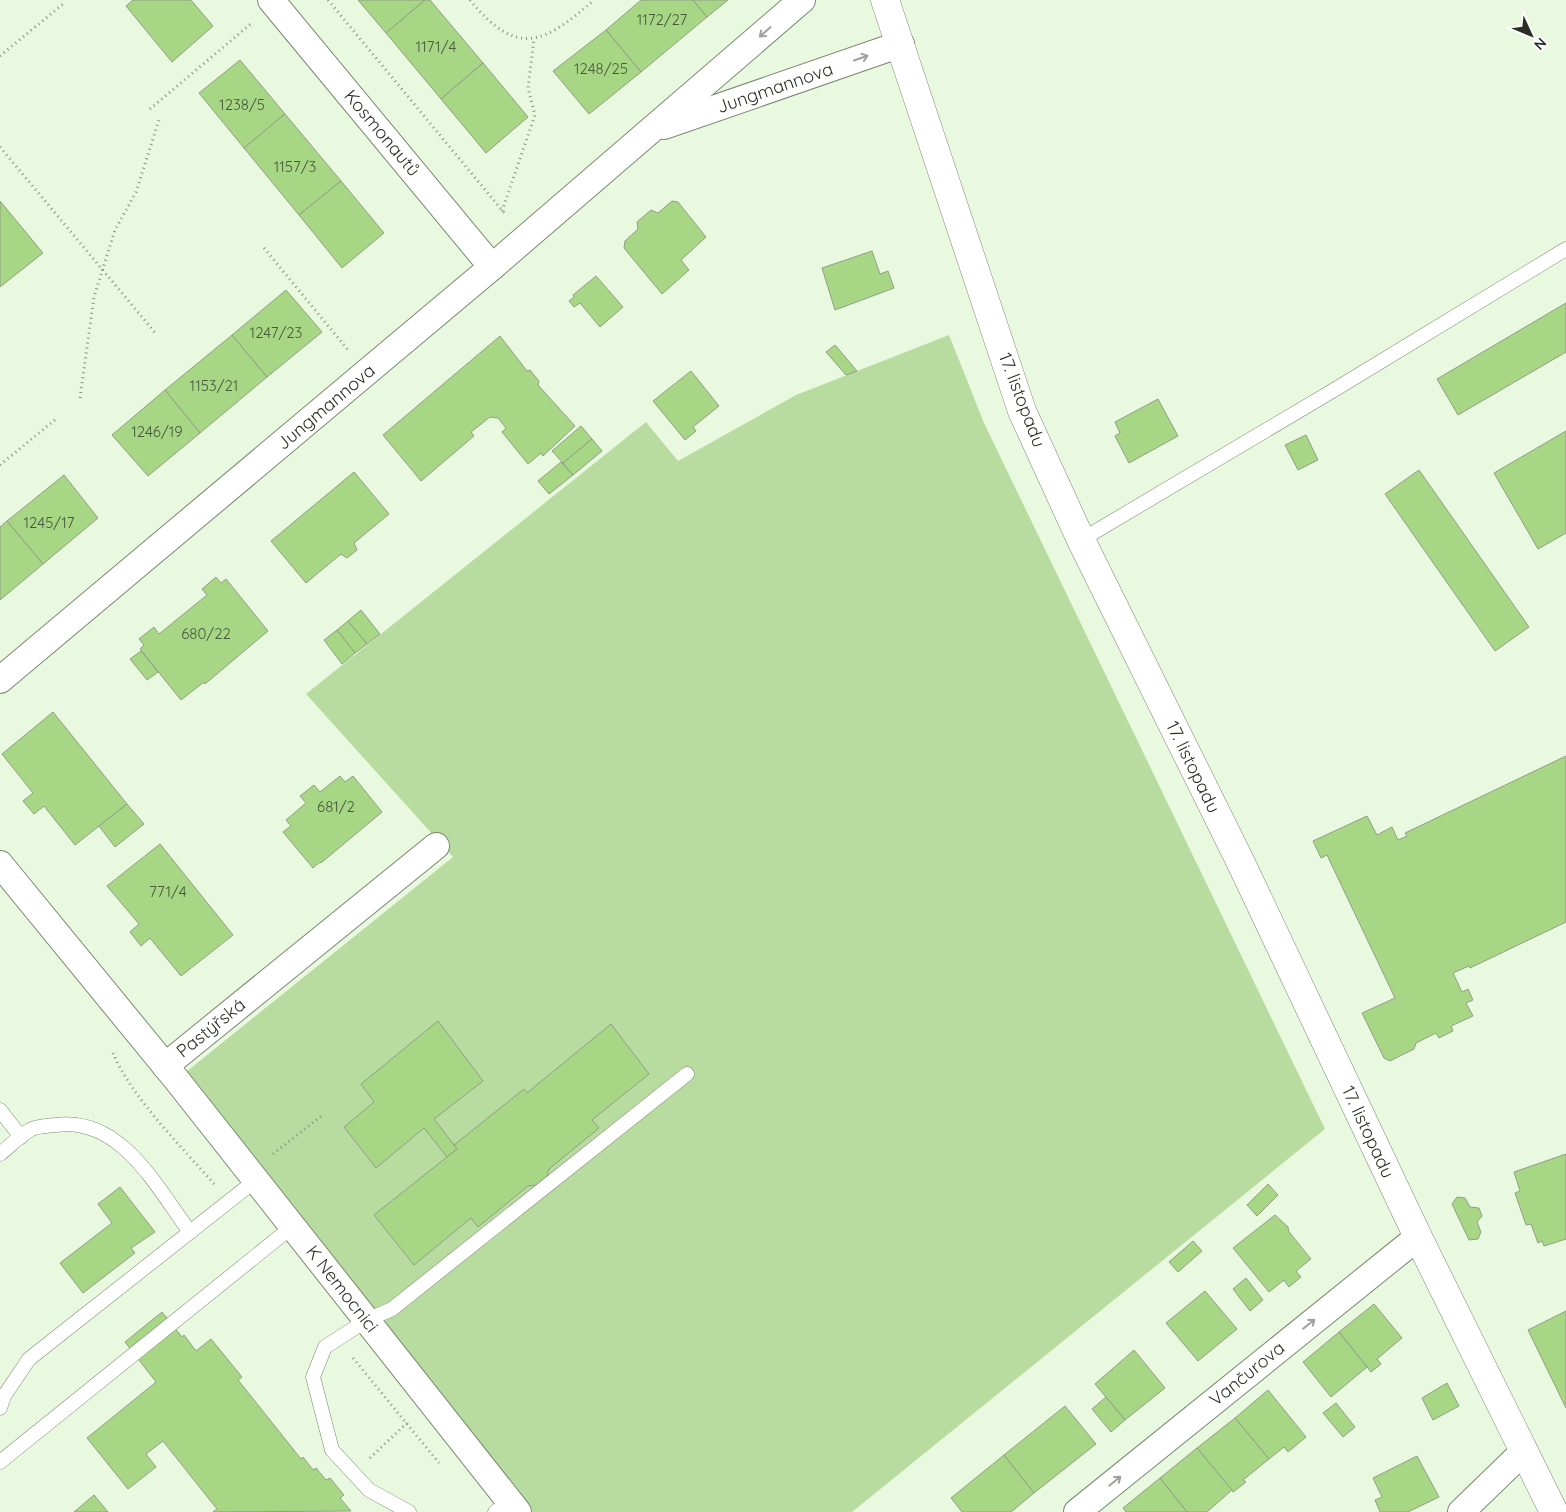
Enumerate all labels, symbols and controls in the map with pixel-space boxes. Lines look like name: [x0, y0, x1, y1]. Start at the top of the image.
house number: 1172/27: [637, 10, 688, 29]
north arrow: [1506, 10, 1556, 60]
one-way arrow: [759, 26, 772, 37]
text: N: [1530, 34, 1550, 54]
house number: 1171/4: [416, 37, 456, 56]
one-way arrow: [852, 53, 868, 62]
street label: Jungmannova: [714, 57, 836, 118]
house number: 1248/25: [574, 59, 628, 78]
street label: Kosmonautů: [339, 85, 425, 181]
house number: 1238/5: [219, 95, 265, 114]
house number: 1157/3: [274, 157, 316, 176]
house number: 1247/23: [250, 323, 303, 342]
street label: 17. listopadu: [994, 349, 1051, 450]
street label: Jungmannova: [272, 359, 380, 454]
house number: 1153/21: [190, 376, 238, 395]
house number: 1246/19: [131, 422, 183, 441]
house number: 1245/17: [24, 513, 75, 532]
house number: 680/22: [181, 624, 231, 643]
street label: 17. listopadu: [1161, 717, 1226, 817]
house number: 681/2: [317, 797, 355, 816]
house number: 771/4: [149, 882, 187, 901]
street label: Pastýřská: [172, 993, 250, 1062]
street label: 17. listopadu: [1337, 1082, 1400, 1182]
street label: K Nemocnici: [301, 1240, 384, 1337]
one-way arrow: [1303, 1319, 1316, 1330]
street label: Vančurova: [1204, 1336, 1289, 1411]
one-way arrow: [1108, 1476, 1121, 1487]

